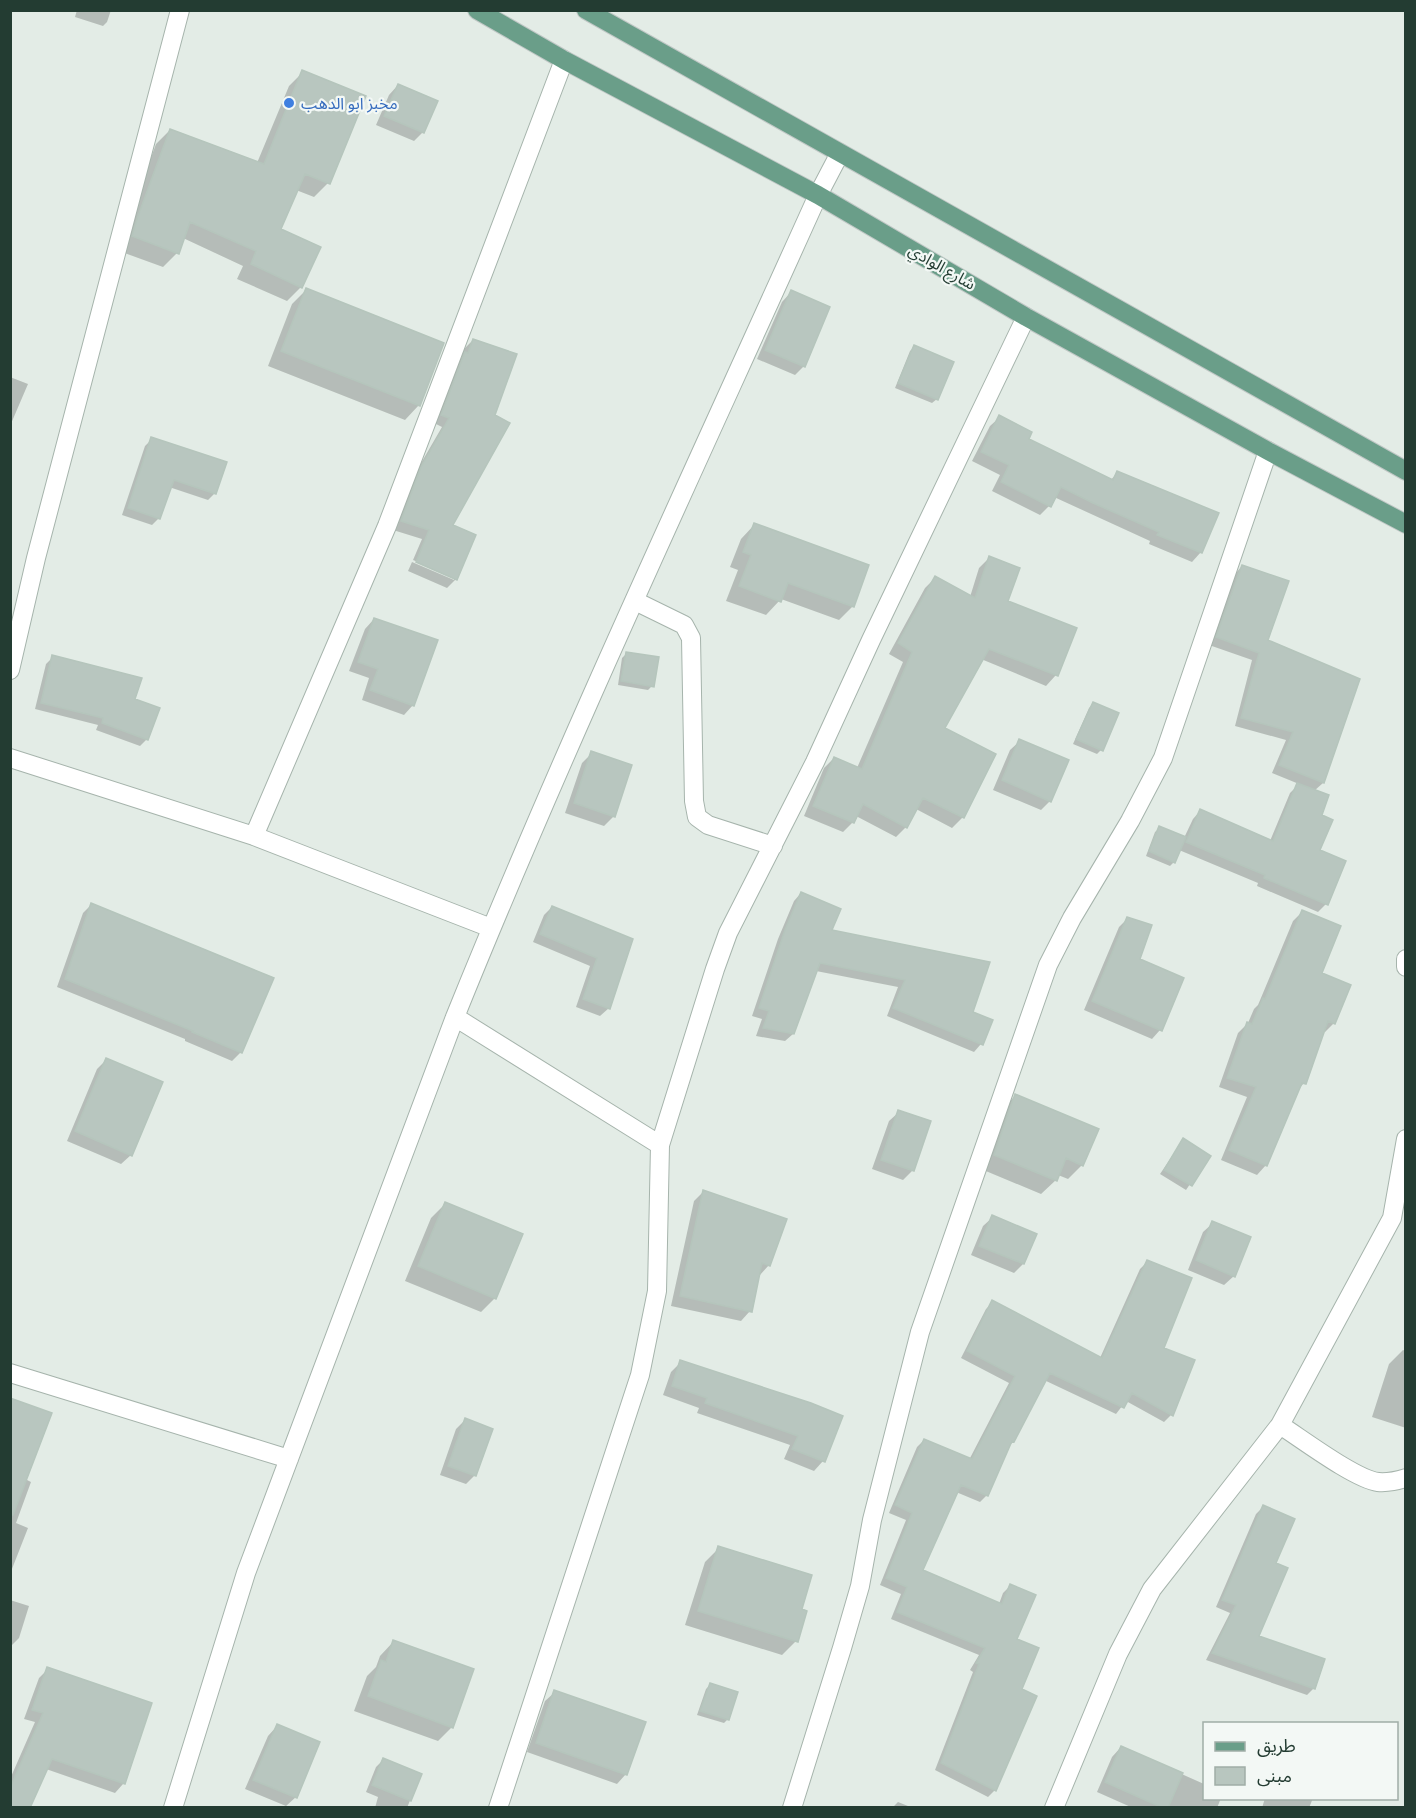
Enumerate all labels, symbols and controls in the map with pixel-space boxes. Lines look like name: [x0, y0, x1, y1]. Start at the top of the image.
place label: مخبز ابو الدهب: [301, 94, 398, 113]
marker: مخبز ابو الدهب: [282, 96, 296, 110]
street label: شارع الوادي: [904, 240, 979, 296]
legend: [1203, 1722, 1398, 1800]
text: طريق: [1257, 1735, 1296, 1757]
text: مبنى: [1257, 1765, 1292, 1787]

